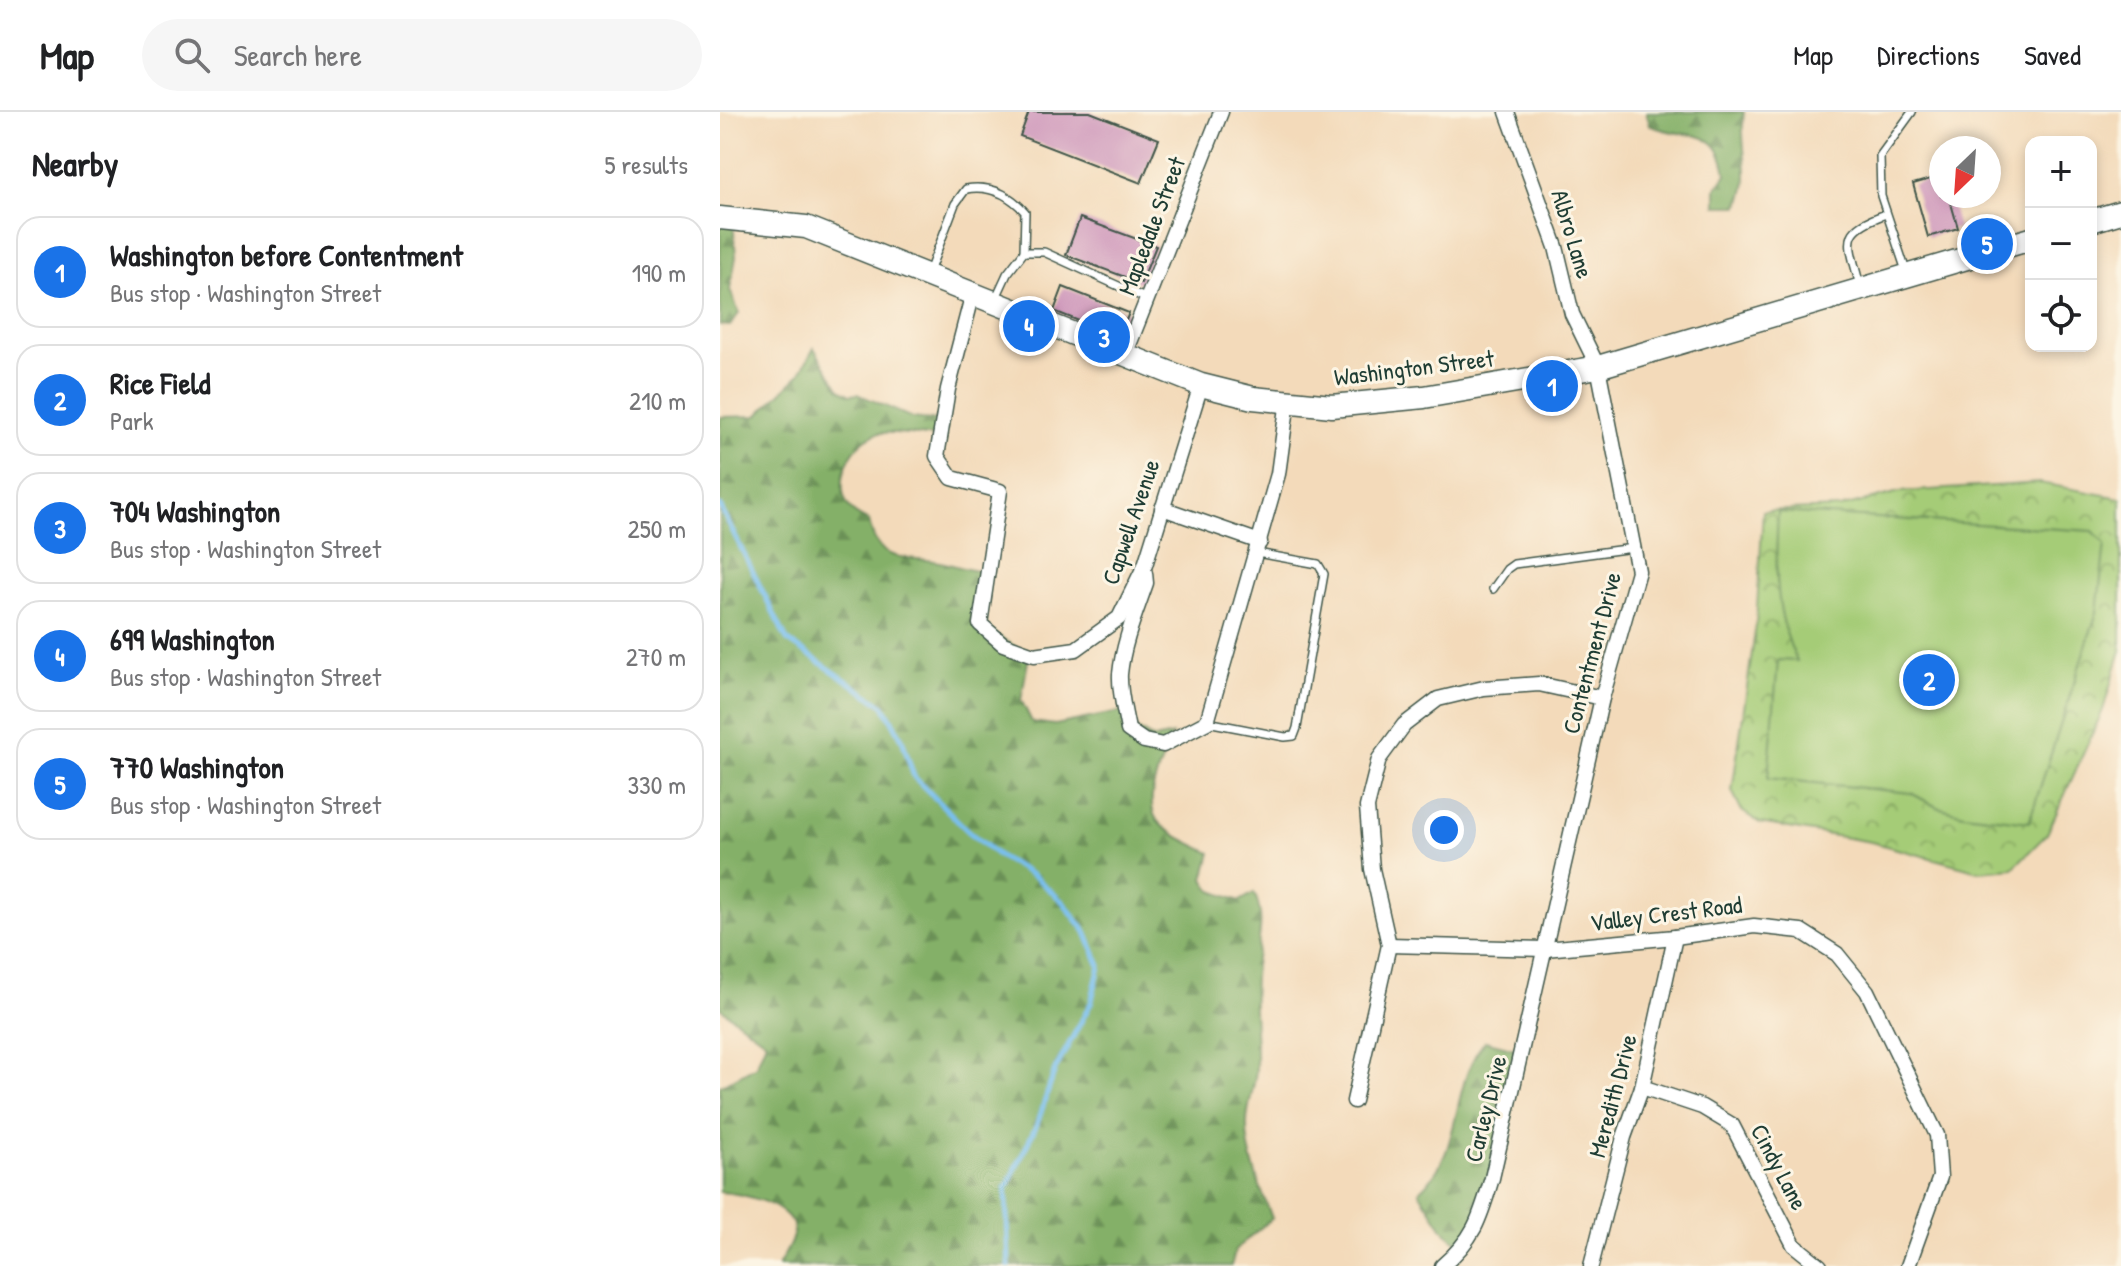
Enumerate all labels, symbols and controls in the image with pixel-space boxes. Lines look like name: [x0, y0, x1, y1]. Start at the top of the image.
search box: [142, 19, 702, 91]
text: Map: [40, 29, 94, 81]
icon: search: [170, 33, 214, 77]
text: Search here: [234, 35, 362, 75]
text: Map: [1793, 36, 1833, 74]
text: Directions: [1877, 36, 1980, 74]
text: Saved: [2024, 36, 2081, 74]
north arrow: [1929, 136, 2001, 208]
map controls: [2025, 136, 2097, 352]
button: +: [2025, 136, 2097, 208]
text: Nearby: [32, 141, 118, 187]
text: 5 results: [604, 147, 688, 182]
street label: Mapledale Street: [1110, 151, 1192, 300]
street label: Albro Lane: [1544, 185, 1602, 282]
button: −: [2025, 208, 2097, 280]
pin: 5: [1961, 214, 2013, 274]
text: Washington before Contentment: [110, 235, 463, 275]
text: 1: [55, 255, 65, 290]
text: 190 m: [632, 255, 686, 290]
text: Bus stop · Washington Street: [110, 275, 381, 310]
button: locate: [2025, 280, 2097, 352]
pin: 4: [1003, 296, 1055, 356]
pin: 3: [1078, 307, 1130, 367]
street label: Washington Street: [1332, 341, 1496, 393]
pin: 1: [1526, 356, 1578, 416]
text: Rice Field: [110, 363, 210, 403]
text: 2: [54, 383, 66, 418]
text: 210 m: [629, 383, 686, 418]
text: Park: [110, 403, 154, 438]
street label: Capwell Avenue: [1094, 454, 1167, 588]
text: 704 Washington: [110, 491, 280, 531]
text: 3: [54, 511, 66, 546]
text: 250 m: [628, 511, 686, 546]
text: Bus stop · Washington Street: [110, 531, 381, 566]
street label: Contentment Drive: [1554, 568, 1628, 737]
text: 699 Washington: [110, 619, 275, 659]
text: 4: [55, 639, 65, 674]
text: 270 m: [626, 639, 686, 674]
pin: 2: [1903, 650, 1955, 710]
text: Bus stop · Washington Street: [110, 659, 381, 694]
text: 770 Washington: [110, 747, 284, 787]
text: 5: [55, 767, 66, 802]
text: 330 m: [627, 767, 686, 802]
text: Bus stop · Washington Street: [110, 787, 381, 822]
your location: [1424, 810, 1464, 850]
street label: Valley Crest Road: [1588, 888, 1744, 938]
street label: Meredith Drive: [1580, 1030, 1644, 1161]
street label: Carley Drive: [1456, 1052, 1514, 1165]
street label: Cindy Lane: [1744, 1118, 1816, 1216]

